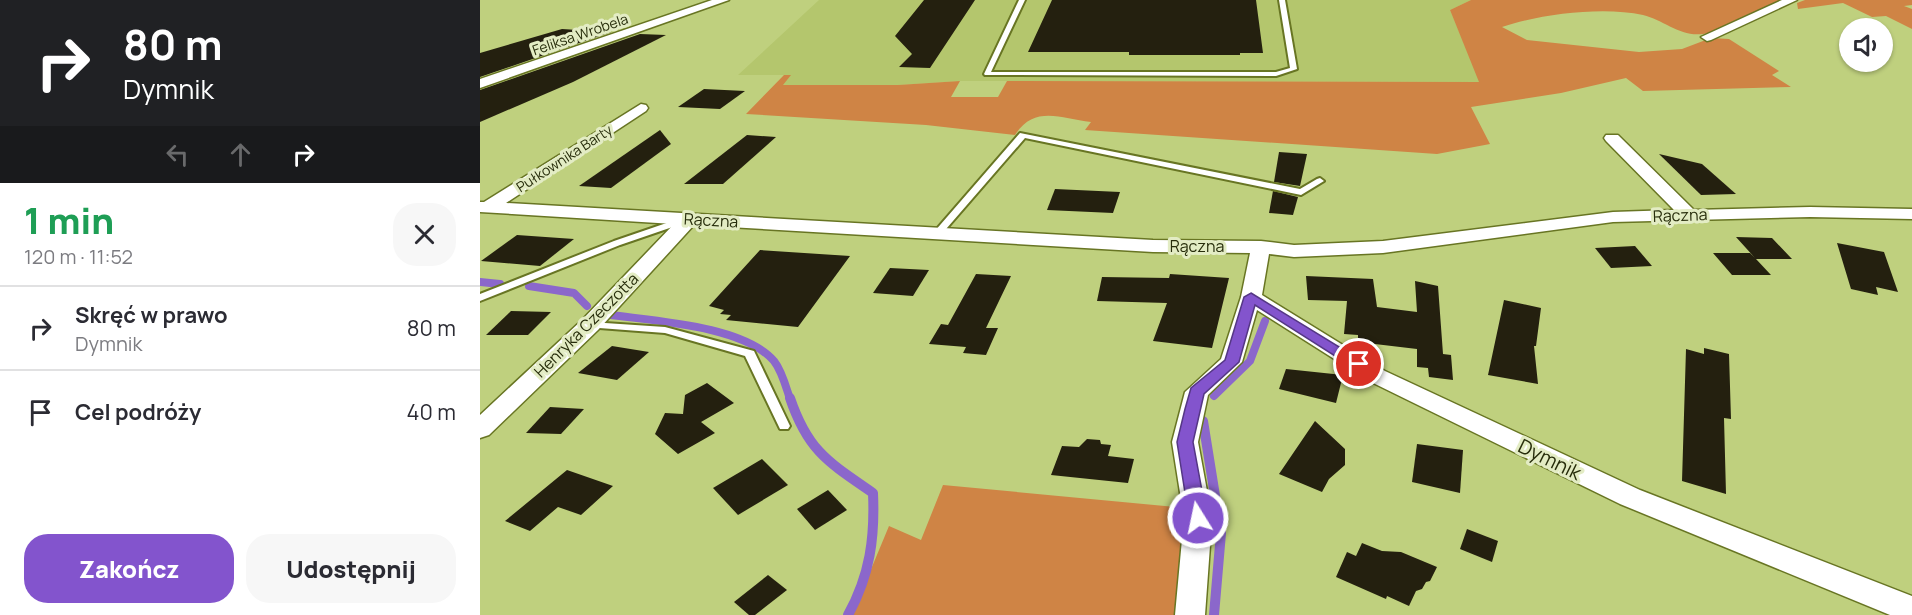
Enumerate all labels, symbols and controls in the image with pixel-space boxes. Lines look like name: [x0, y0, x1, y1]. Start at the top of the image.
street label: Feliksa Wrobela: [530, 9, 630, 59]
text: 80 m: [123, 15, 223, 73]
map controls: [1839, 18, 1893, 72]
button: sound: [1839, 18, 1893, 72]
icon: right: [24, 24, 102, 102]
text: Dymnik: [123, 70, 214, 107]
street label: Pułkownika Barty: [512, 120, 616, 196]
icon: left: [161, 138, 194, 171]
icon: ahead: [224, 138, 257, 171]
icon: right: [287, 138, 320, 171]
text: 1 min: [24, 196, 114, 245]
button: close: [393, 203, 456, 266]
street label: Rączna: [1652, 203, 1708, 227]
street label: Rączna: [683, 208, 739, 232]
street label: Rączna: [1170, 235, 1224, 257]
text: 120 m · 11:52: [24, 243, 133, 270]
street label: Henryka Czeczotta: [529, 268, 643, 382]
text: Skręć w prawo: [75, 300, 228, 330]
icon: right: [24, 312, 57, 345]
text: 80 m: [407, 313, 456, 343]
text: Dymnik: [75, 330, 142, 357]
pin: [1333, 338, 1384, 389]
icon: arrive: [1342, 347, 1375, 380]
icon: arrive: [24, 396, 57, 429]
text: Cel podróży: [75, 397, 201, 427]
text: 40 m: [407, 397, 456, 427]
street label: Dymnik: [1514, 432, 1587, 486]
position arrow: [1166, 486, 1230, 550]
button: Zakończ: [24, 534, 234, 603]
button: Udostępnij: [246, 534, 456, 603]

